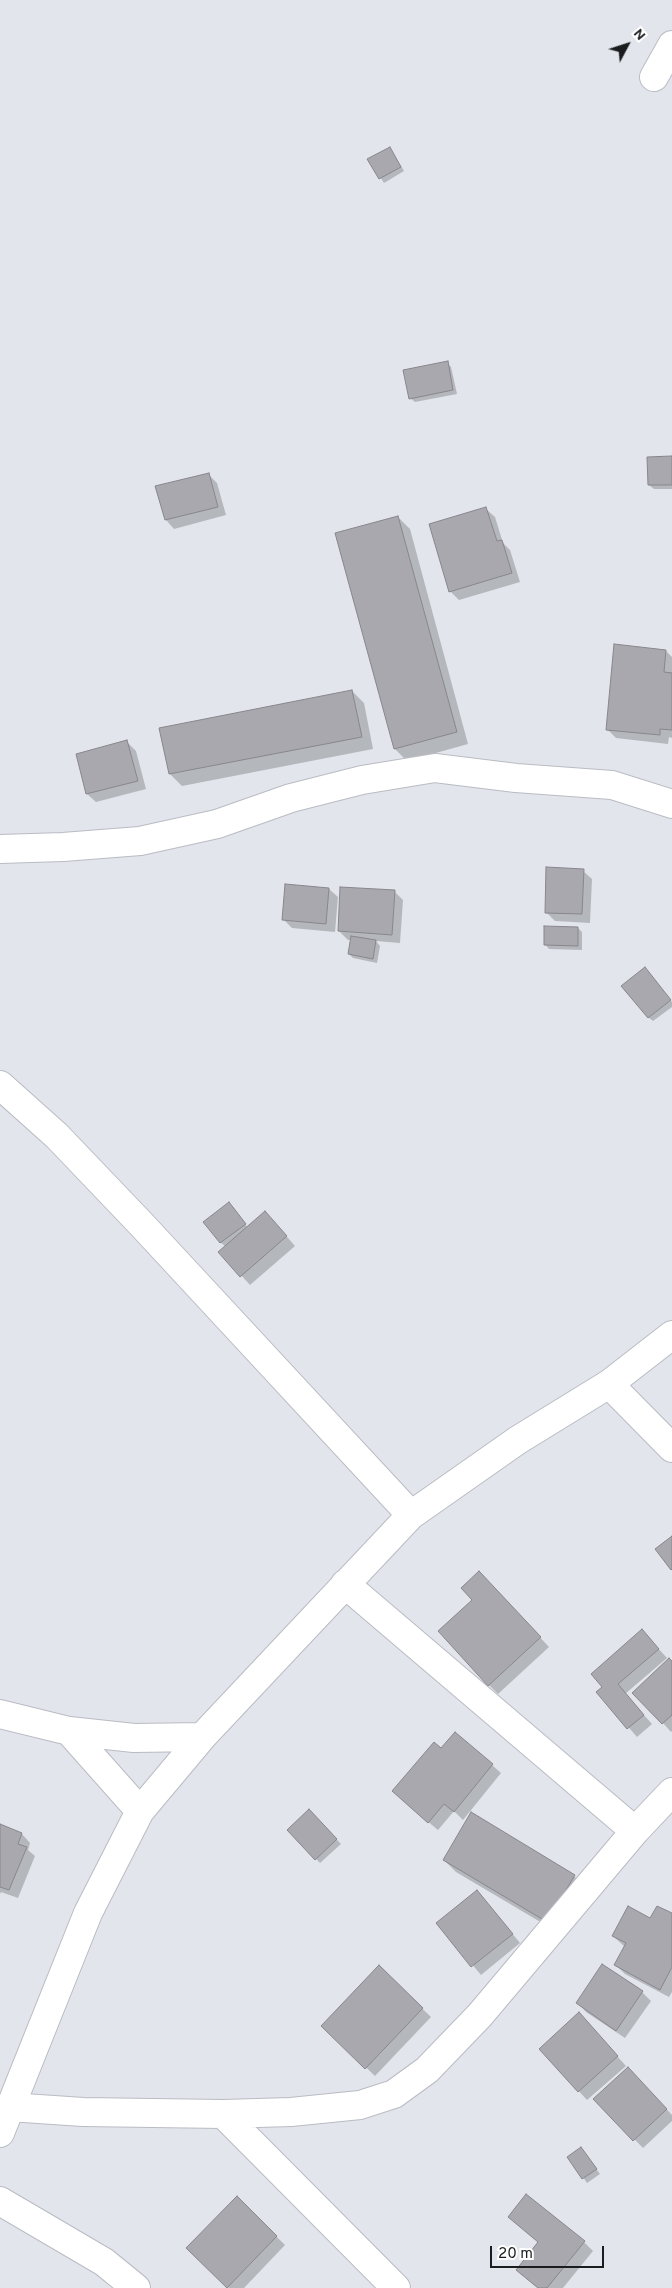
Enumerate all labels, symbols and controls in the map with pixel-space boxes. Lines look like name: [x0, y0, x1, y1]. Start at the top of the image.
north arrow: [602, 20, 652, 70]
text: N: [629, 26, 649, 44]
scale bar: [492, 2236, 606, 2268]
text: 20 m: [498, 2245, 533, 2264]

